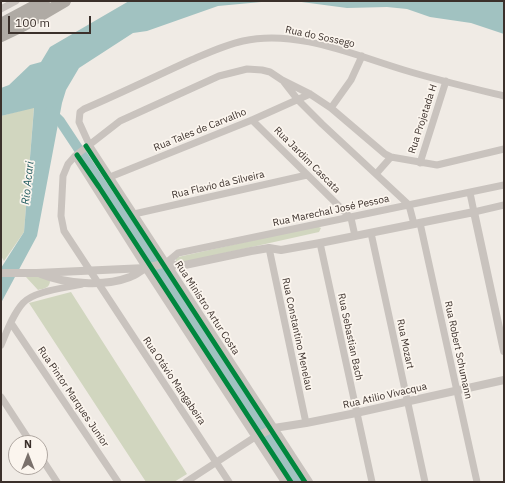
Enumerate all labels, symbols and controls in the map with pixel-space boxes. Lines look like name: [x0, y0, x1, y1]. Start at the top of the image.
scale bar: [10, 8, 93, 34]
text: 100 m: [15, 15, 50, 30]
street label: Rua do Sossego: [284, 24, 356, 50]
street label: Rua Projetada H: [406, 83, 440, 155]
street label: Rua Tales de Carvalho: [152, 106, 248, 154]
street label: Rua Jardim Cascata: [271, 124, 343, 196]
water label: Rio Acari: [19, 161, 37, 205]
street label: Rua Flavio da Silveira: [170, 168, 266, 202]
street label: Rua Marechal José Pessoa: [272, 193, 390, 229]
street label: Rua Ministro Artur Costa: [172, 259, 242, 357]
street label: Rua Constantino Menelau: [279, 277, 315, 391]
street label: Rua Sebastian Bach: [335, 292, 365, 382]
street label: Rua Robert Schumann: [442, 300, 474, 400]
street label: Rua Mozart: [394, 318, 416, 370]
street label: Rua Otávio Mangabeira: [140, 335, 208, 427]
street label: Rua Pintor Marques Junior: [35, 344, 111, 450]
street label: Rua Atilio Vivacqua: [342, 380, 428, 412]
north arrow: [8, 435, 48, 475]
text: N: [24, 437, 32, 451]

